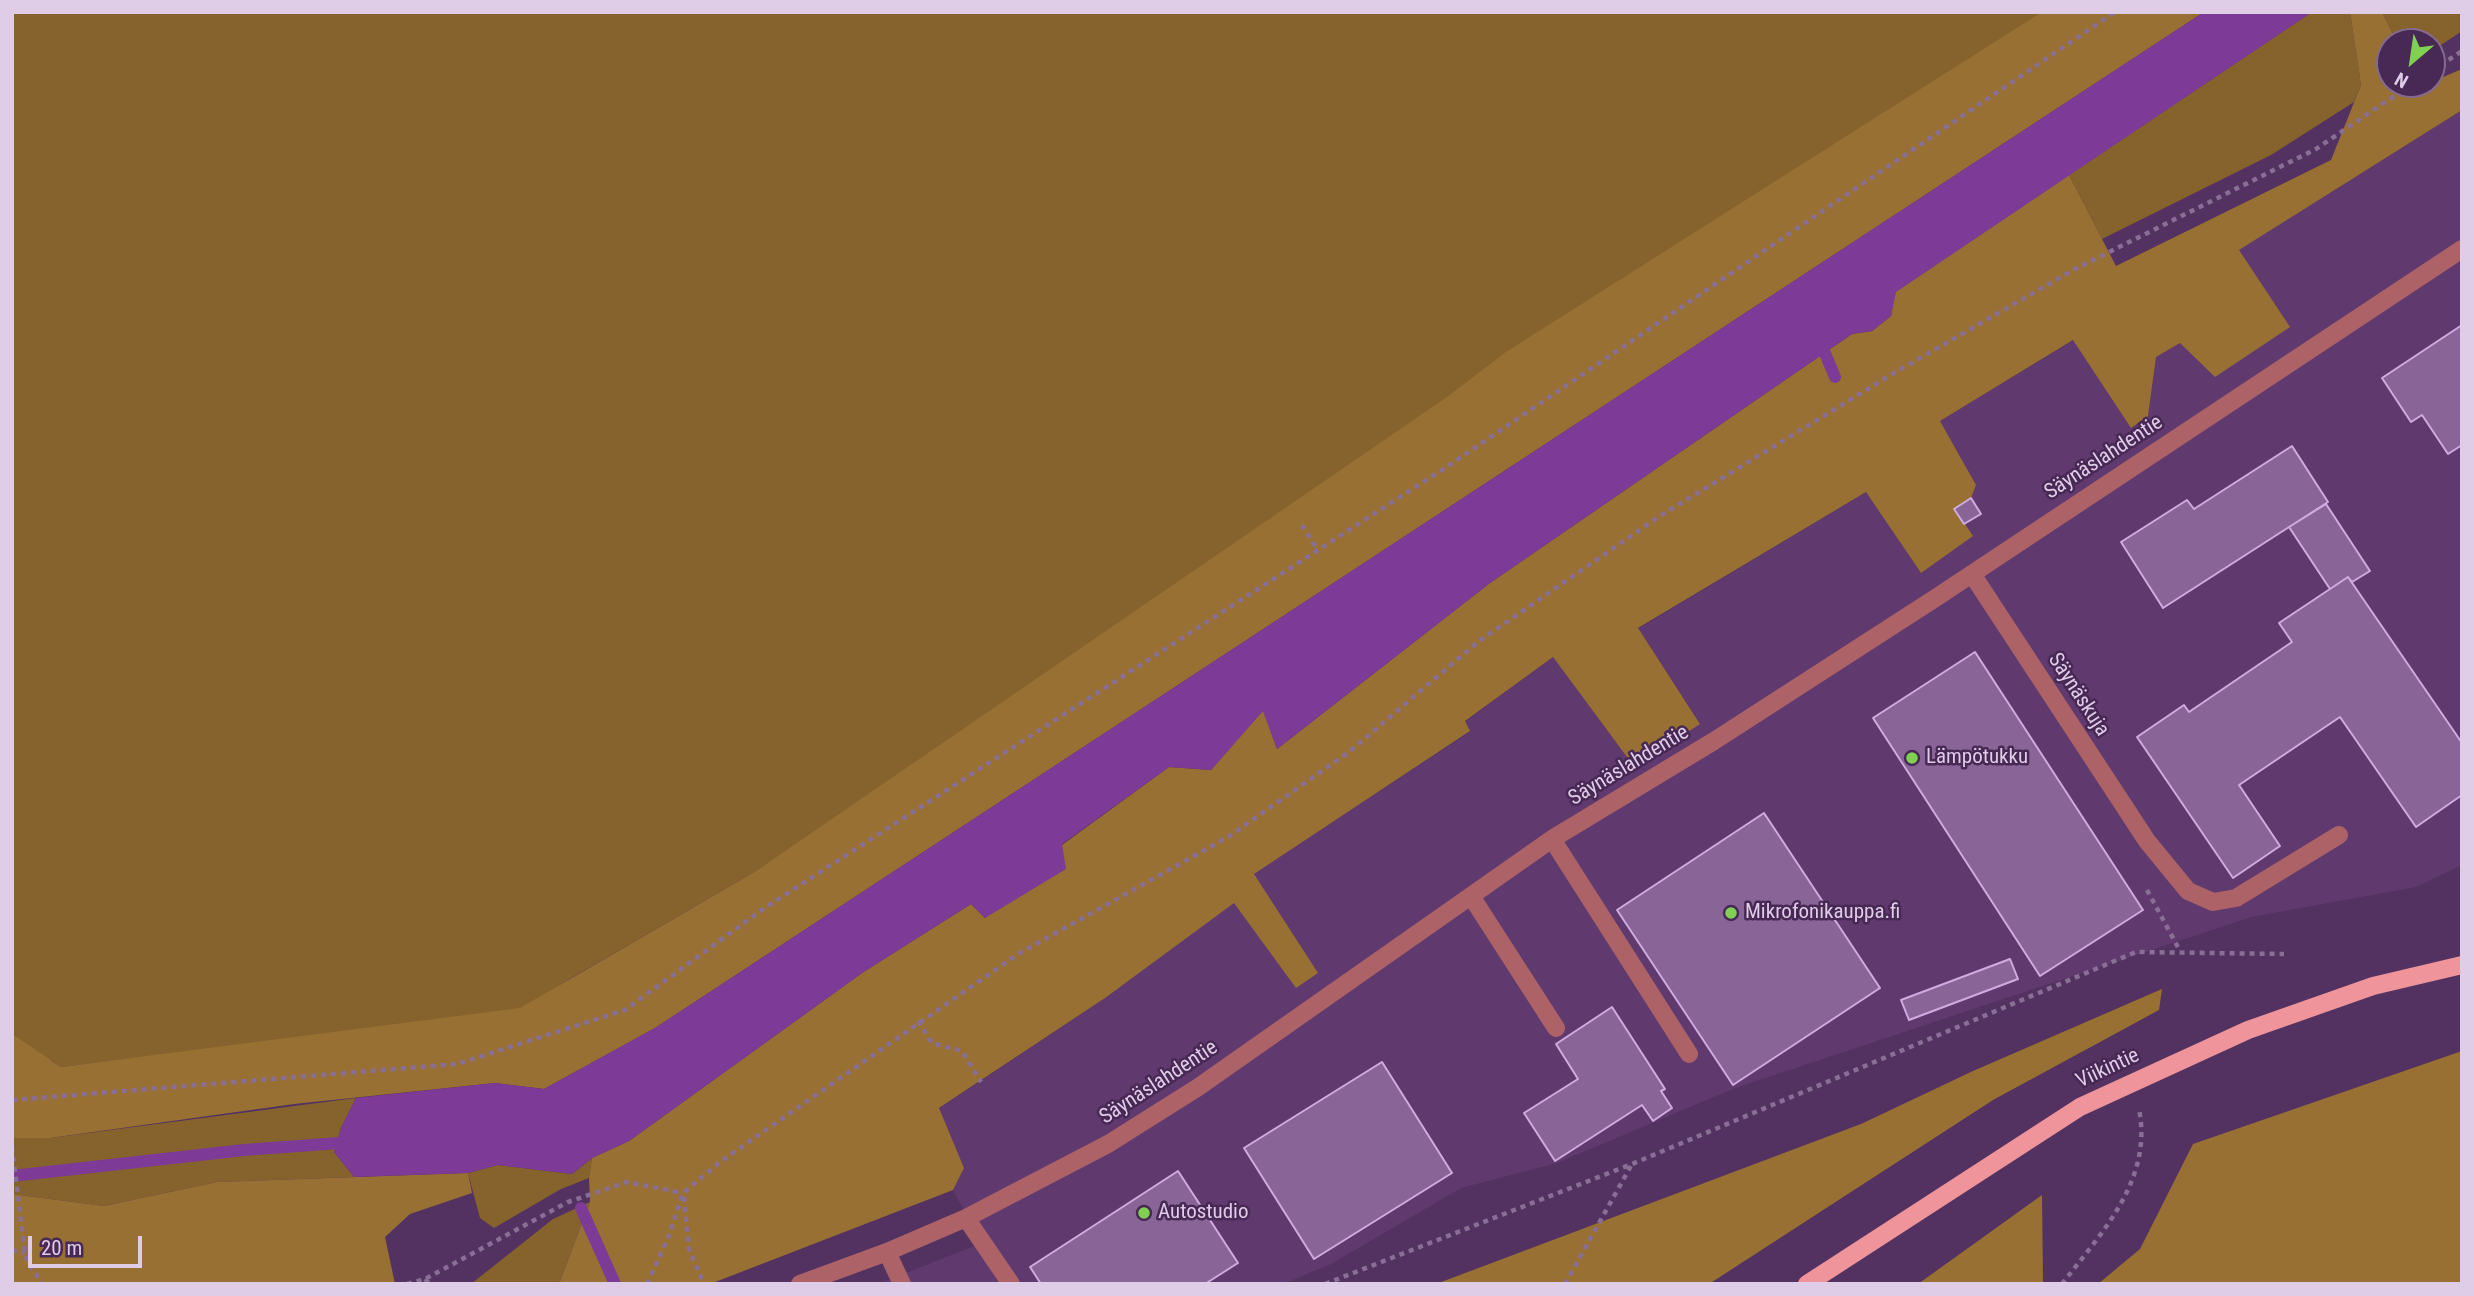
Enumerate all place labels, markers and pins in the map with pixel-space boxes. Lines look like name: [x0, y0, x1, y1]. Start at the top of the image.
place label: Lämpötukku: [1926, 745, 2028, 771]
marker: Lämpötukku: [1904, 750, 1920, 766]
place label: Mikrofonikauppa.fi: [1745, 900, 1900, 926]
marker: Mikrofonikauppa.fi: [1723, 905, 1739, 921]
place label: Autostudio: [1158, 1200, 1248, 1226]
marker: Autostudio: [1136, 1205, 1152, 1221]

